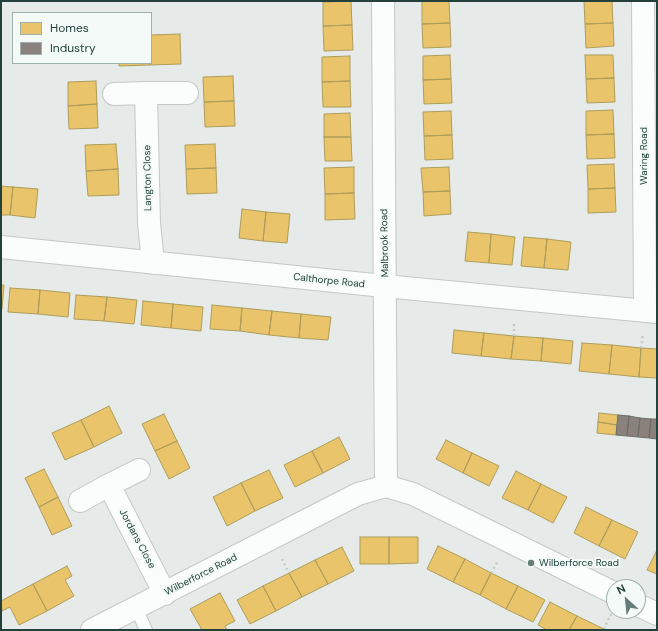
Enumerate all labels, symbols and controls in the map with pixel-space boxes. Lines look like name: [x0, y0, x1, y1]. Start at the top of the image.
legend: [12, 12, 152, 64]
text: Homes: [50, 20, 89, 36]
text: Industry: [50, 40, 96, 56]
street label: Waring Road: [638, 127, 650, 185]
street label: Langton Close: [141, 145, 155, 211]
street label: Malbrook Road: [378, 209, 392, 277]
street label: Calthorpe Road: [293, 271, 365, 291]
street label: Jordans Close: [116, 507, 158, 571]
street label: Wilberforce Road: [163, 552, 239, 598]
place label: Wilberforce Road: [539, 557, 619, 569]
marker: Wilberforce Road: [526, 558, 536, 568]
north arrow: [606, 579, 646, 619]
text: N: [614, 581, 628, 597]

